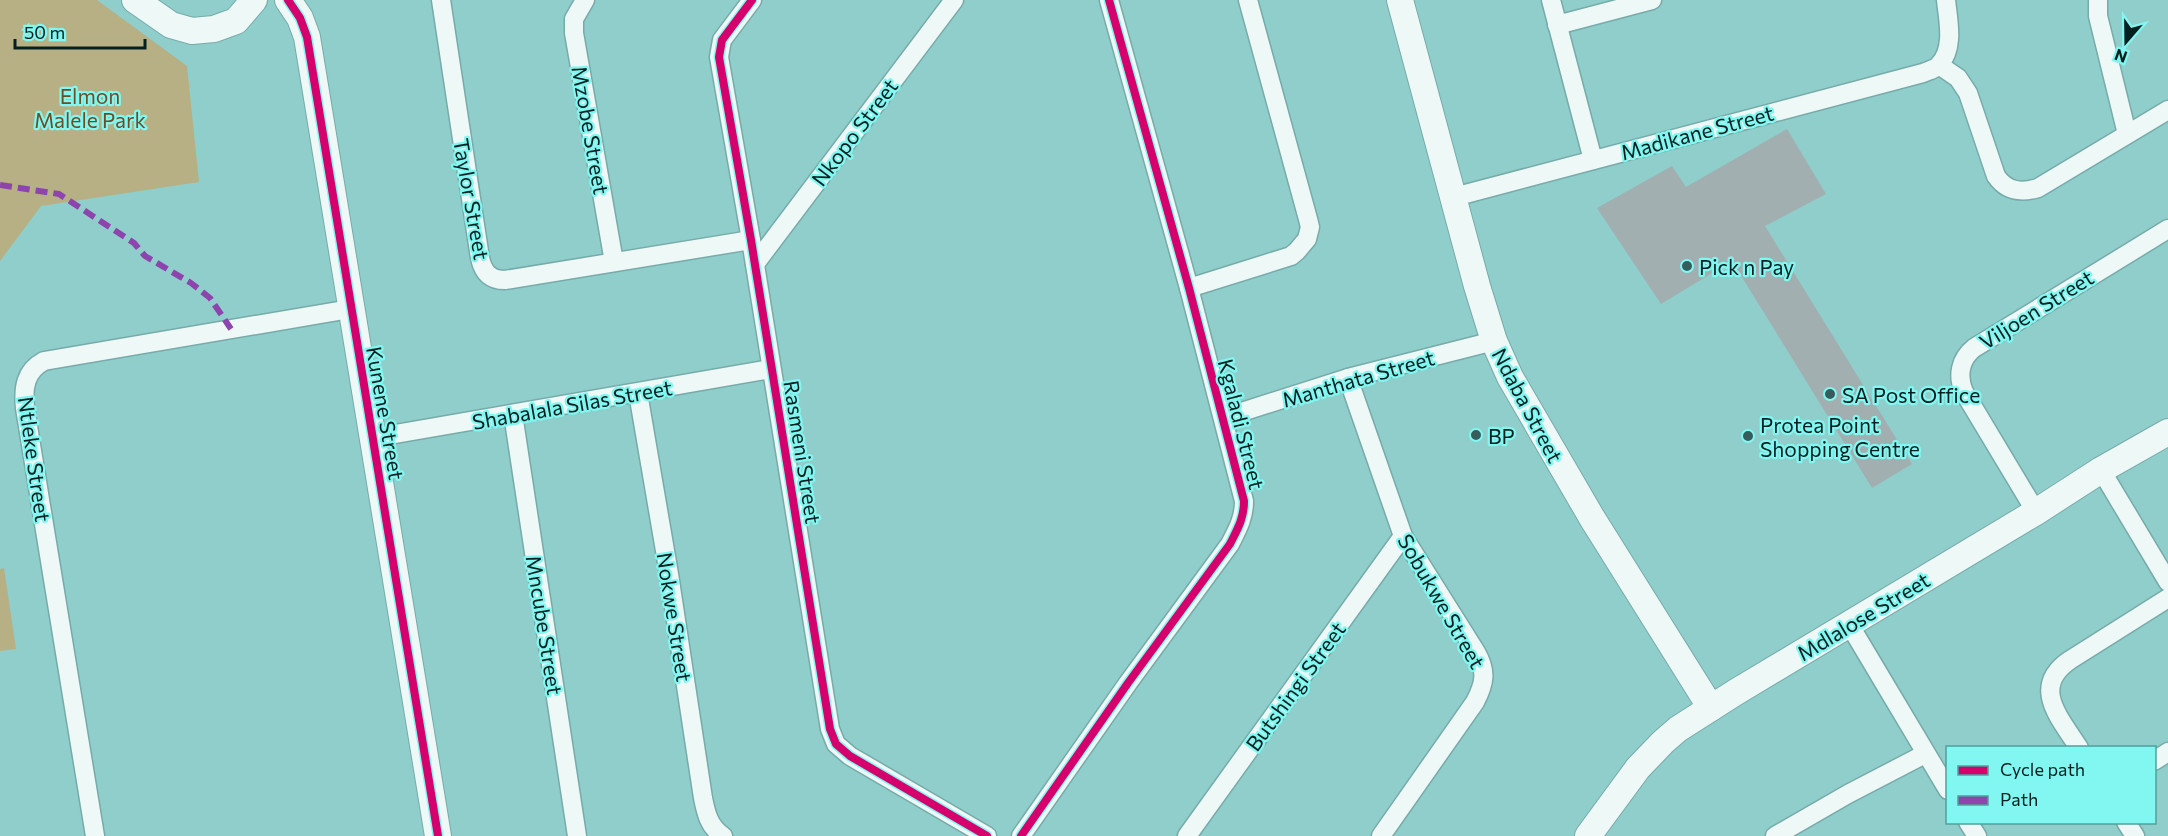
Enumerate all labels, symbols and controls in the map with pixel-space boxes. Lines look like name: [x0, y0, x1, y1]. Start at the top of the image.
scale bar: [15, 12, 146, 50]
north arrow: [2096, 12, 2156, 72]
text: 50 m: [24, 21, 65, 43]
text: N: [2112, 46, 2130, 68]
street label: Mzobe Street: [567, 64, 615, 196]
street label: Nkopo Street: [806, 74, 902, 190]
park label: Elmon Malele Park: [34, 83, 146, 132]
street label: Madikane Street: [1618, 100, 1776, 164]
street label: Taylor Street: [449, 136, 495, 262]
place label: Pick n Pay: [1699, 254, 1794, 279]
marker: Pick n Pay: [1680, 259, 1694, 273]
street label: Viljoen Street: [1974, 264, 2098, 354]
street label: Kunene Street: [362, 344, 410, 482]
street label: Manthata Street: [1279, 344, 1437, 412]
street label: Ndaba Street: [1487, 344, 1569, 466]
street label: Kgaladi Street: [1214, 356, 1270, 492]
street label: Shabalala Silas Street: [470, 374, 674, 434]
street label: Rasmeni Street: [779, 379, 827, 525]
place label: SA Post Office: [1842, 382, 1980, 407]
marker: SA Post Office: [1823, 387, 1837, 401]
street label: Ntleke Street: [14, 395, 56, 523]
place label: Protea Point Shopping Centre: [1760, 412, 1920, 461]
place label: BP: [1488, 423, 1515, 448]
marker: BP: [1469, 428, 1483, 442]
marker: Protea Point Shopping Centre: [1741, 429, 1755, 443]
street label: Sobukwe Street: [1393, 529, 1491, 673]
street label: Nokwe Street: [652, 551, 698, 683]
street label: Mncube Street: [522, 553, 568, 697]
street label: Mdlalose Street: [1792, 567, 1934, 665]
street label: Butshingi Street: [1240, 617, 1350, 755]
legend: [1946, 746, 2156, 824]
text: Cycle path: [2000, 758, 2085, 780]
text: Path: [2000, 788, 2038, 810]

